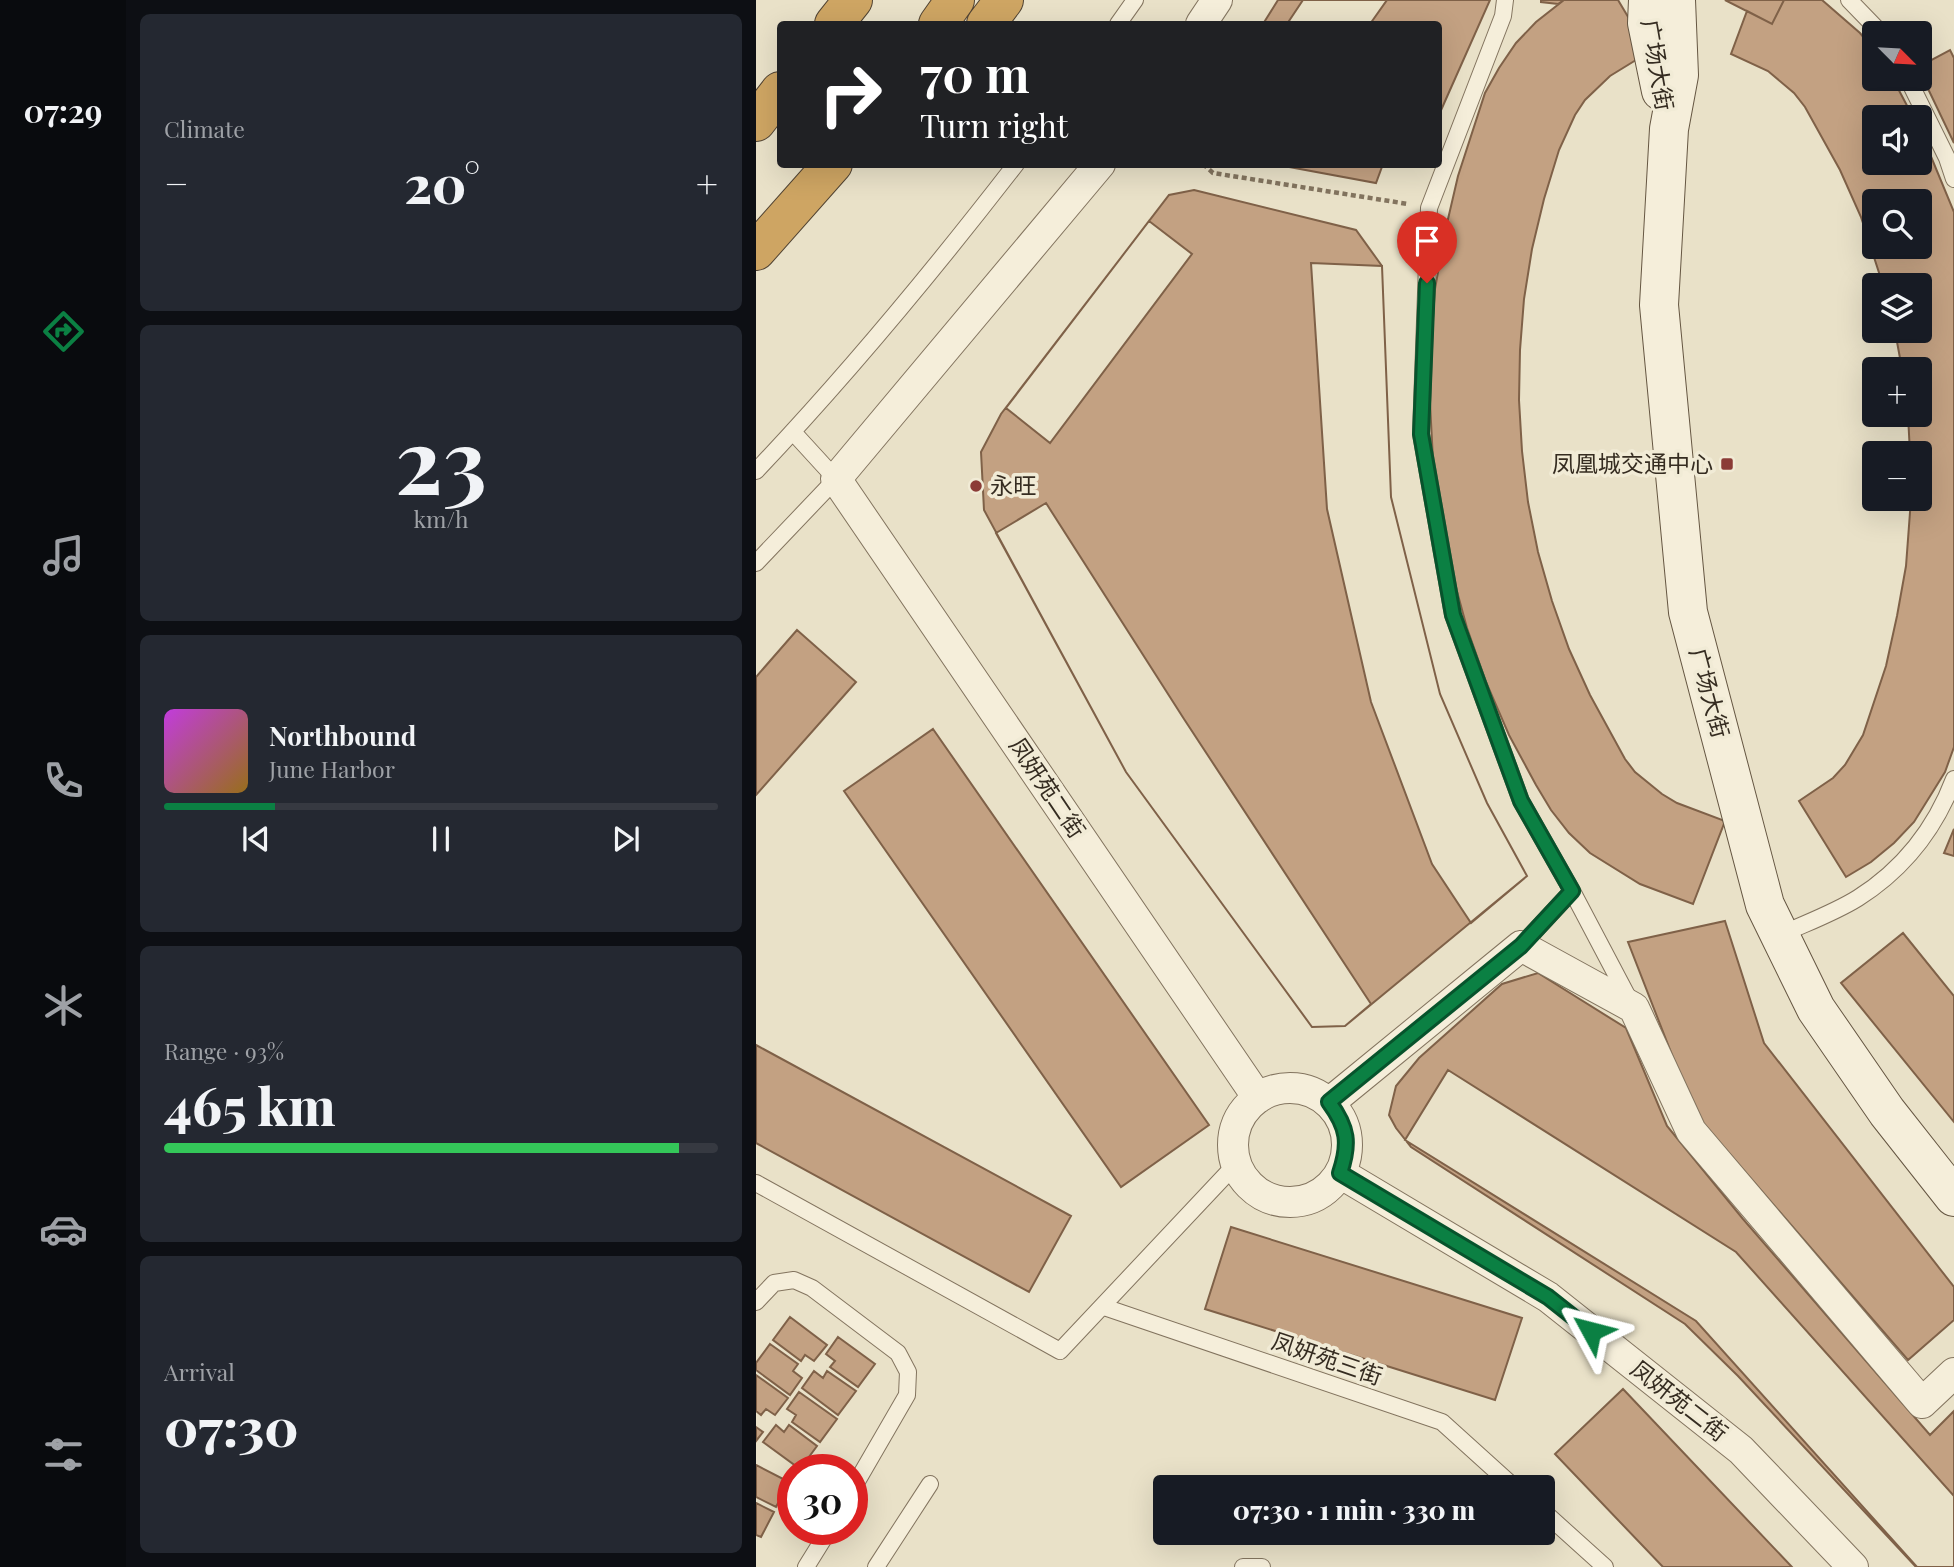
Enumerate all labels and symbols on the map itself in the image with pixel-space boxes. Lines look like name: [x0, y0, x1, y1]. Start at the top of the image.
street label: 广场大街: [1635, 17, 1682, 113]
north arrow: [1862, 21, 1932, 91]
pin: [1397, 211, 1457, 283]
place label: 凤凰城交通中心: [1552, 447, 1713, 478]
marker: 凤凰城交通中心: [1719, 456, 1735, 472]
place label: 永旺: [990, 469, 1036, 500]
marker: 永旺: [968, 478, 984, 494]
street label: 广场大街: [1684, 644, 1737, 741]
street label: 凤妍苑二街: [1003, 731, 1093, 843]
position arrow: [1554, 1294, 1628, 1368]
street label: 凤妍苑三街: [1268, 1324, 1387, 1391]
street label: 凤妍苑二街: [1625, 1352, 1735, 1447]
speed limit sign: 30: [777, 1454, 868, 1545]

